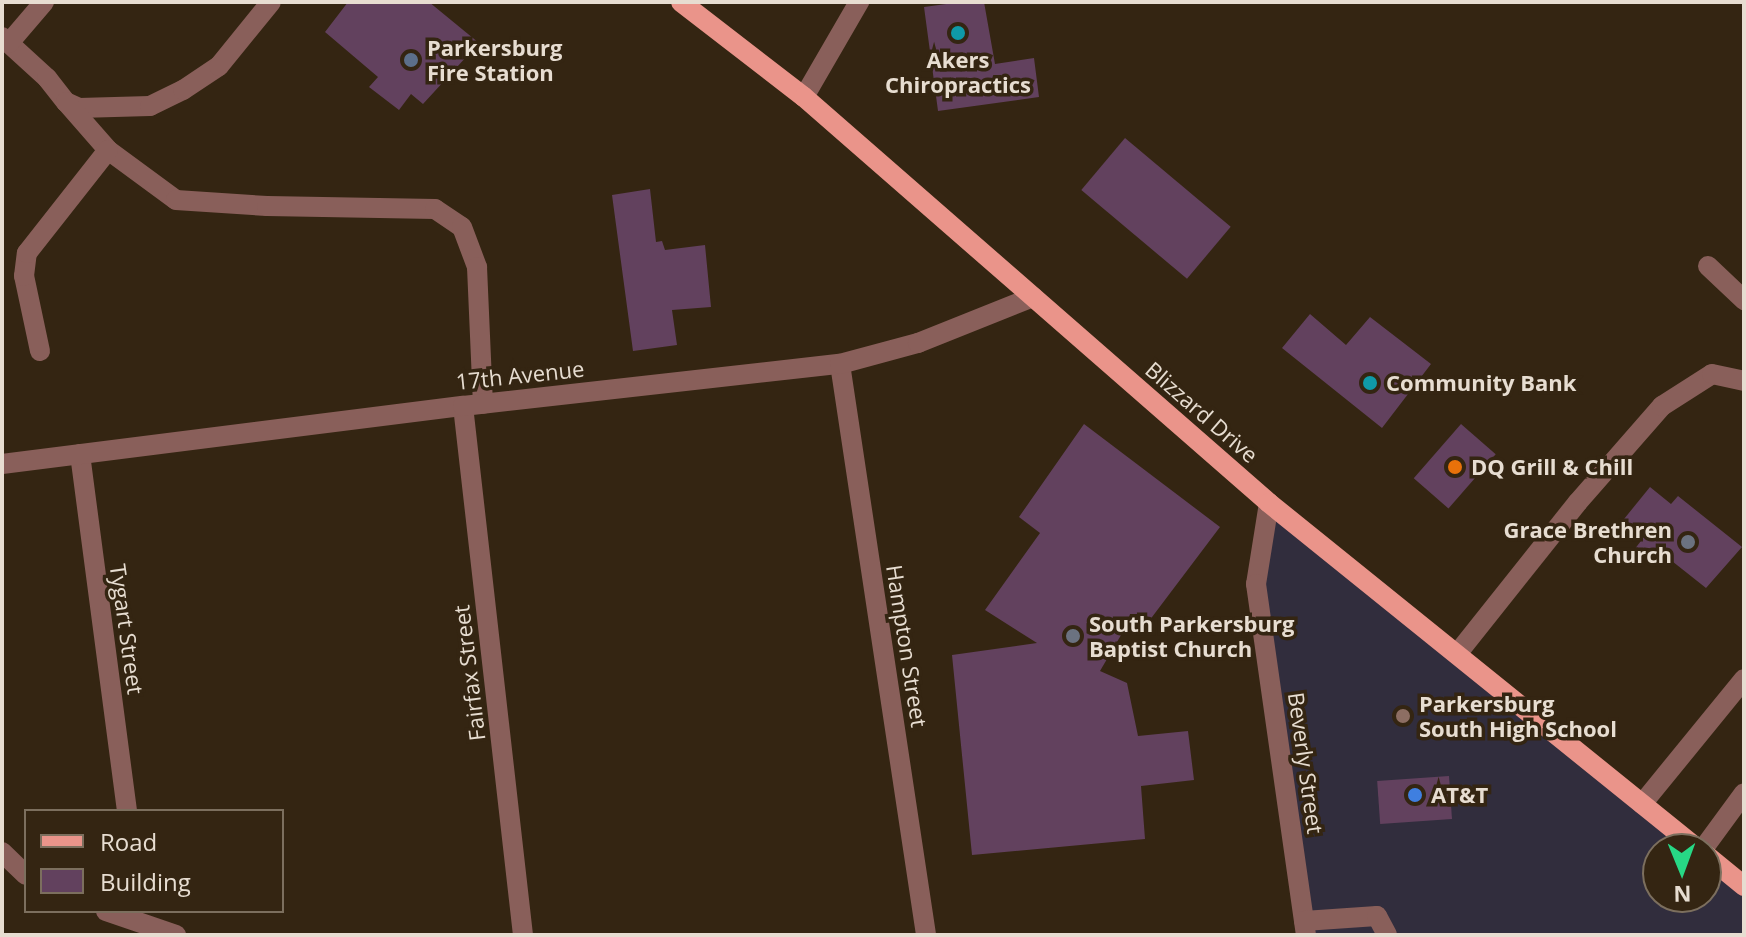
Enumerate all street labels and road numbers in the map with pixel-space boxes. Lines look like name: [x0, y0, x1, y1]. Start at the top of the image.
street label: 17th Avenue: [455, 355, 585, 395]
street label: Blizzard Drive: [1140, 356, 1264, 468]
street label: Tygart Street: [105, 562, 149, 696]
street label: Hampton Street: [881, 563, 933, 729]
street label: Fairfax Street: [448, 604, 490, 742]
street label: Beverly Street: [1283, 691, 1329, 835]

